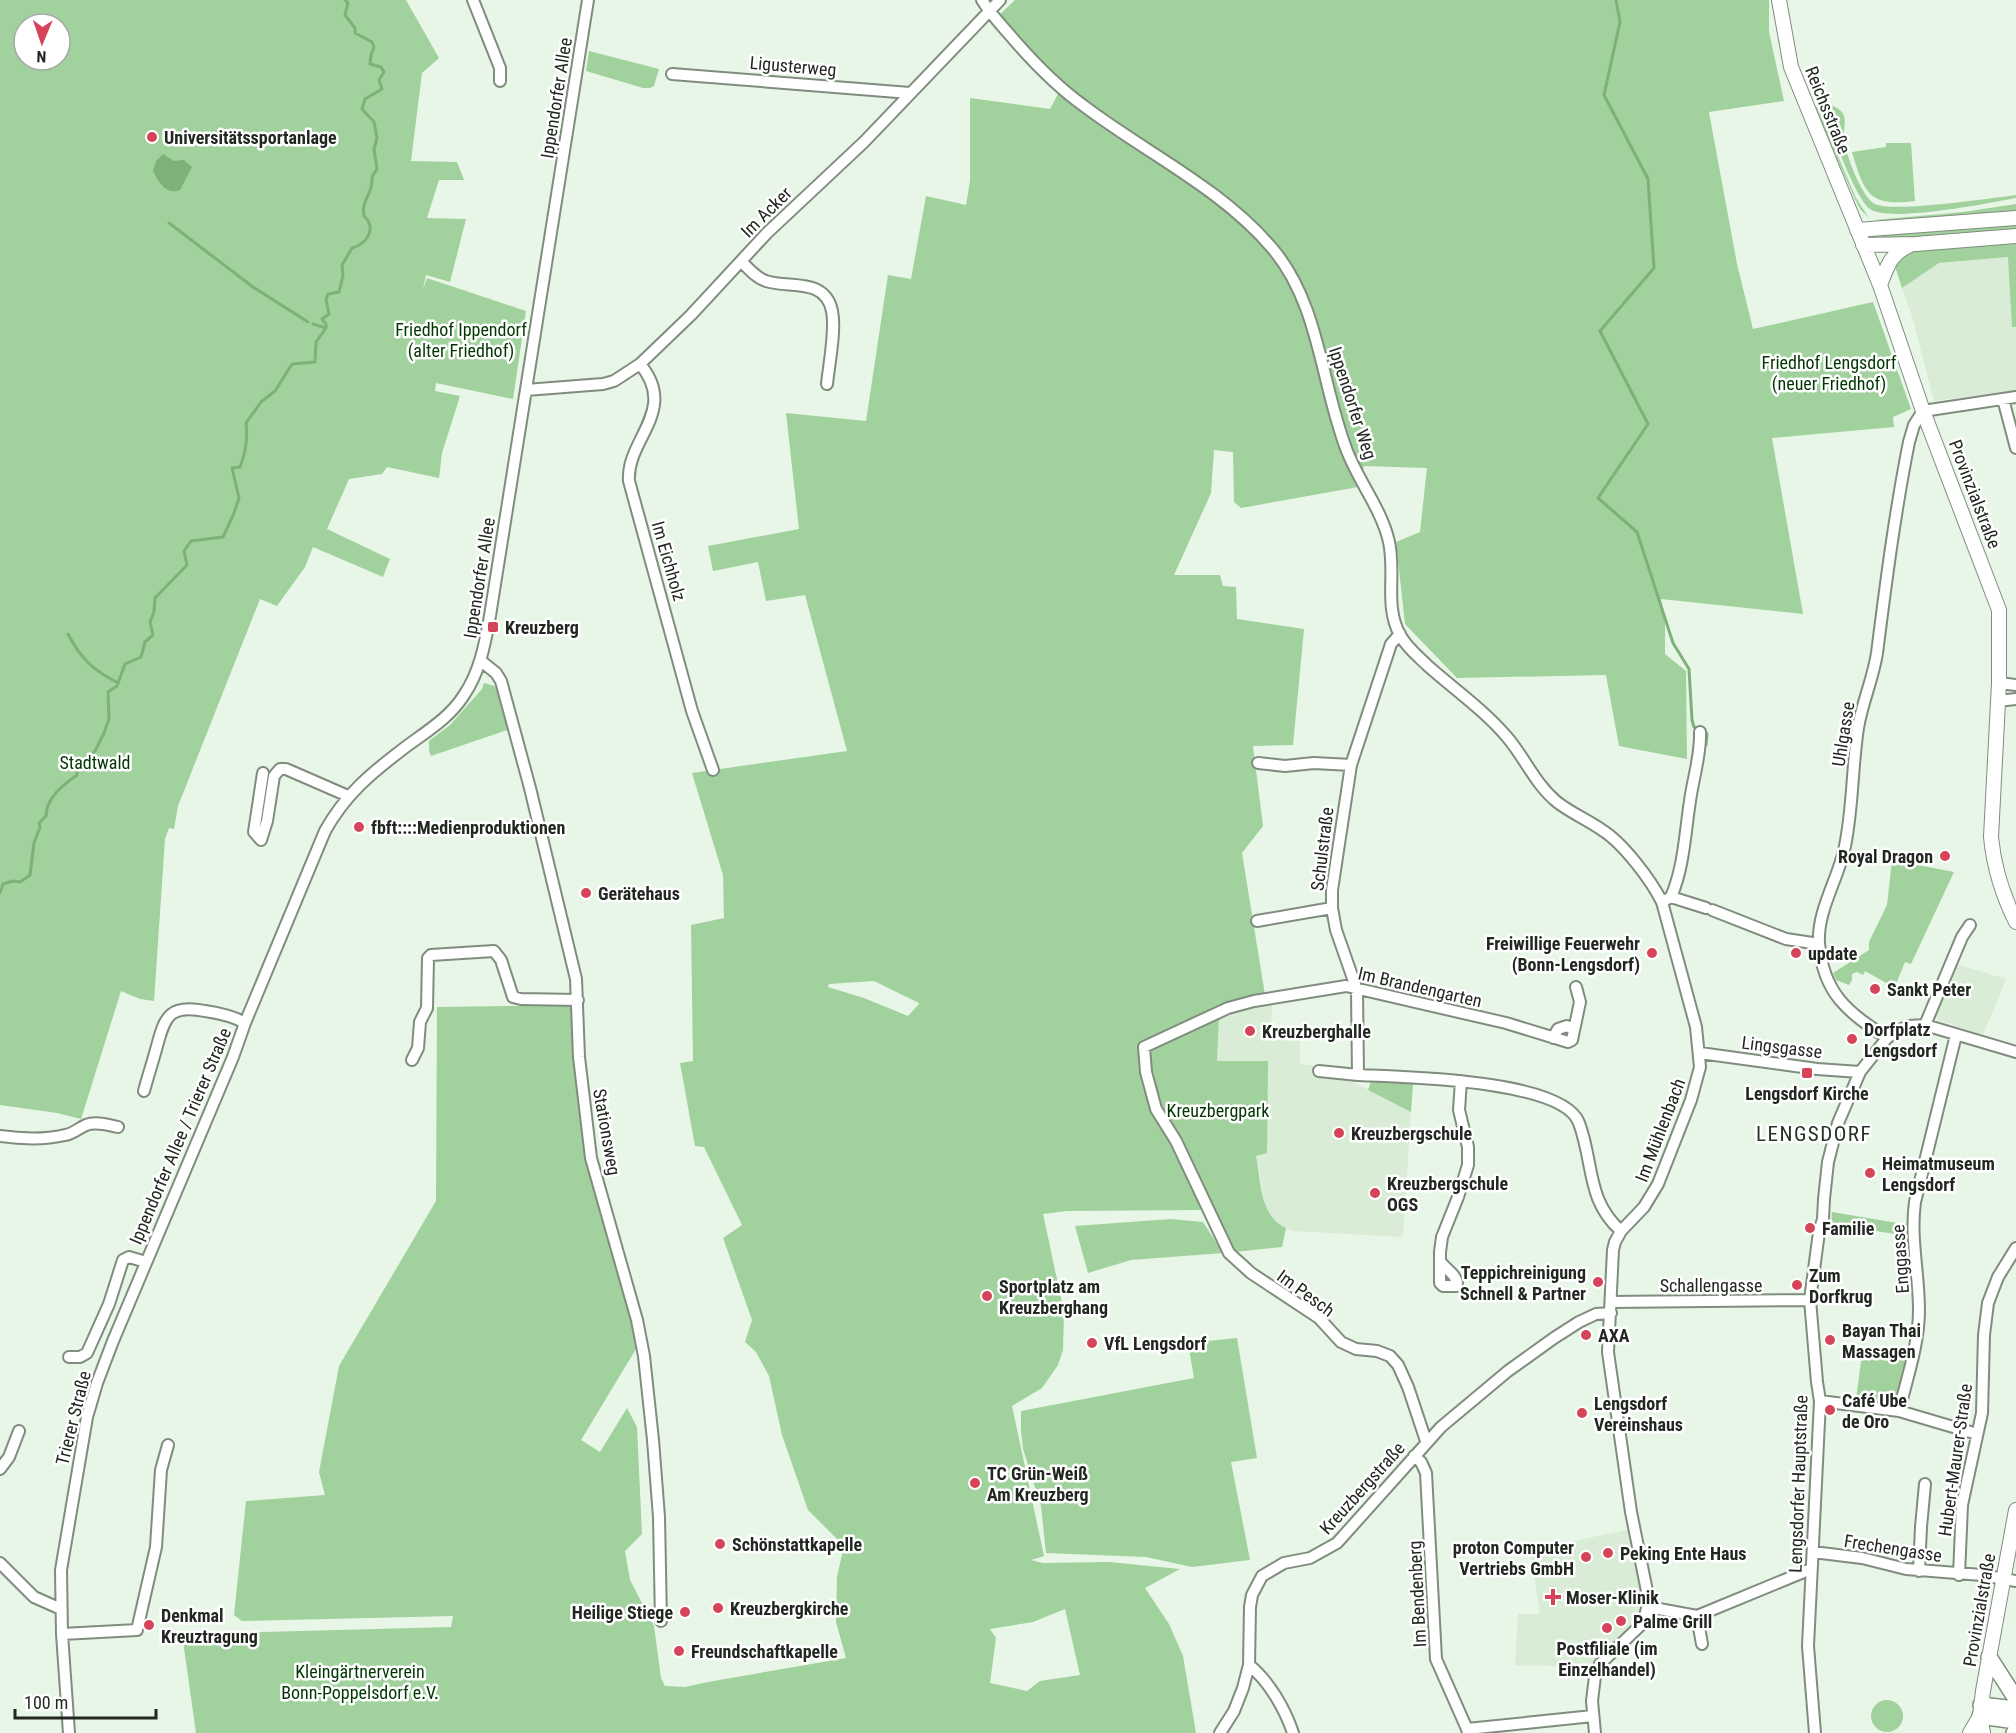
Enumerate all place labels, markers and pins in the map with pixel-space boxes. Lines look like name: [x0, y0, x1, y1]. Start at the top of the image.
place label: Universitätssportanlage: [164, 127, 337, 148]
marker: Universitätssportanlage: [145, 130, 159, 144]
place label: Kreuzberg: [505, 617, 579, 638]
marker: Kreuzberg: [486, 620, 500, 634]
place label: fbft::::Medienproduktionen: [371, 817, 565, 838]
marker: fbft::::Medienproduktionen: [352, 820, 366, 834]
place label: Royal Dragon: [1838, 846, 1933, 867]
marker: Royal Dragon: [1938, 849, 1952, 863]
place label: Gerätehaus: [598, 883, 680, 904]
marker: Gerätehaus: [579, 886, 593, 900]
place label: Freiwillige Feuerwehr (Bonn-Lengsdorf): [1486, 933, 1640, 976]
place label: update: [1808, 943, 1858, 964]
marker: Freiwillige Feuerwehr (Bonn-Lengsdorf): [1645, 946, 1659, 960]
marker: update: [1789, 946, 1803, 960]
place label: Sankt Peter: [1887, 979, 1971, 1000]
marker: Sankt Peter: [1868, 982, 1882, 996]
place label: Dorfplatz Lengsdorf: [1864, 1019, 1937, 1061]
place label: Kreuzberghalle: [1262, 1021, 1371, 1042]
marker: Kreuzberghalle: [1243, 1024, 1257, 1038]
marker: Dorfplatz Lengsdorf: [1845, 1032, 1859, 1046]
marker: Lengsdorf Kirche: [1800, 1066, 1814, 1080]
place label: Lengsdorf Kirche: [1745, 1083, 1869, 1104]
place label: Kreuzbergschule: [1351, 1123, 1472, 1144]
marker: Kreuzbergschule: [1332, 1126, 1346, 1140]
place label: Heimatmuseum Lengsdorf: [1882, 1153, 1995, 1195]
marker: Heimatmuseum Lengsdorf: [1863, 1166, 1877, 1180]
place label: Kreuzbergschule OGS: [1387, 1173, 1508, 1215]
marker: Kreuzbergschule OGS: [1368, 1186, 1382, 1200]
place label: Familie: [1822, 1218, 1875, 1239]
marker: Familie: [1803, 1221, 1817, 1235]
place label: Teppichreinigung Schnell & Partner: [1460, 1262, 1586, 1304]
place label: Zum Dorfkrug: [1809, 1265, 1873, 1307]
marker: Teppichreinigung Schnell & Partner: [1591, 1275, 1605, 1289]
place label: Sportplatz am Kreuzberghang: [999, 1276, 1108, 1318]
marker: Zum Dorfkrug: [1790, 1278, 1804, 1292]
marker: Sportplatz am Kreuzberghang: [980, 1289, 994, 1303]
place label: Bayan Thai Massagen: [1842, 1320, 1921, 1362]
place label: AXA: [1598, 1325, 1630, 1346]
marker: AXA: [1579, 1328, 1593, 1342]
place label: VfL Lengsdorf: [1104, 1333, 1206, 1354]
marker: Bayan Thai Massagen: [1823, 1333, 1837, 1347]
marker: VfL Lengsdorf: [1085, 1336, 1099, 1350]
place label: Café Ube de Oro: [1842, 1390, 1907, 1432]
place label: Lengsdorf Vereinshaus: [1594, 1393, 1683, 1435]
marker: Café Ube de Oro: [1823, 1403, 1837, 1417]
marker: Lengsdorf Vereinshaus: [1575, 1406, 1589, 1420]
place label: TC Grün-Weiß Am Kreuzberg: [987, 1463, 1089, 1505]
marker: TC Grün-Weiß Am Kreuzberg: [968, 1476, 982, 1490]
place label: Schönstattkapelle: [732, 1534, 863, 1555]
marker: Schönstattkapelle: [713, 1537, 727, 1551]
place label: proton Computer Vertriebs GmbH: [1453, 1537, 1574, 1579]
place label: Peking Ente Haus: [1620, 1543, 1746, 1564]
marker: Peking Ente Haus: [1601, 1546, 1615, 1560]
marker: proton Computer Vertriebs GmbH: [1579, 1550, 1593, 1564]
place label: Moser-Klinik: [1566, 1587, 1659, 1608]
marker: Moser-Klinik: [1544, 1588, 1562, 1606]
place label: Kreuzbergkirche: [730, 1598, 849, 1619]
marker: Kreuzbergkirche: [711, 1601, 725, 1615]
place label: Heilige Stiege: [572, 1602, 673, 1623]
place label: Denkmal Kreuztragung: [161, 1605, 258, 1647]
marker: Heilige Stiege: [678, 1605, 692, 1619]
place label: Palme Grill: [1633, 1611, 1712, 1632]
marker: Palme Grill: [1614, 1614, 1628, 1628]
marker: Denkmal Kreuztragung: [142, 1618, 156, 1632]
marker: Postfiliale (im Einzelhandel): [1600, 1621, 1614, 1635]
place label: Postfiliale (im Einzelhandel): [1556, 1638, 1658, 1681]
place label: Freundschaftkapelle: [691, 1641, 838, 1662]
marker: Freundschaftkapelle: [672, 1644, 686, 1658]

